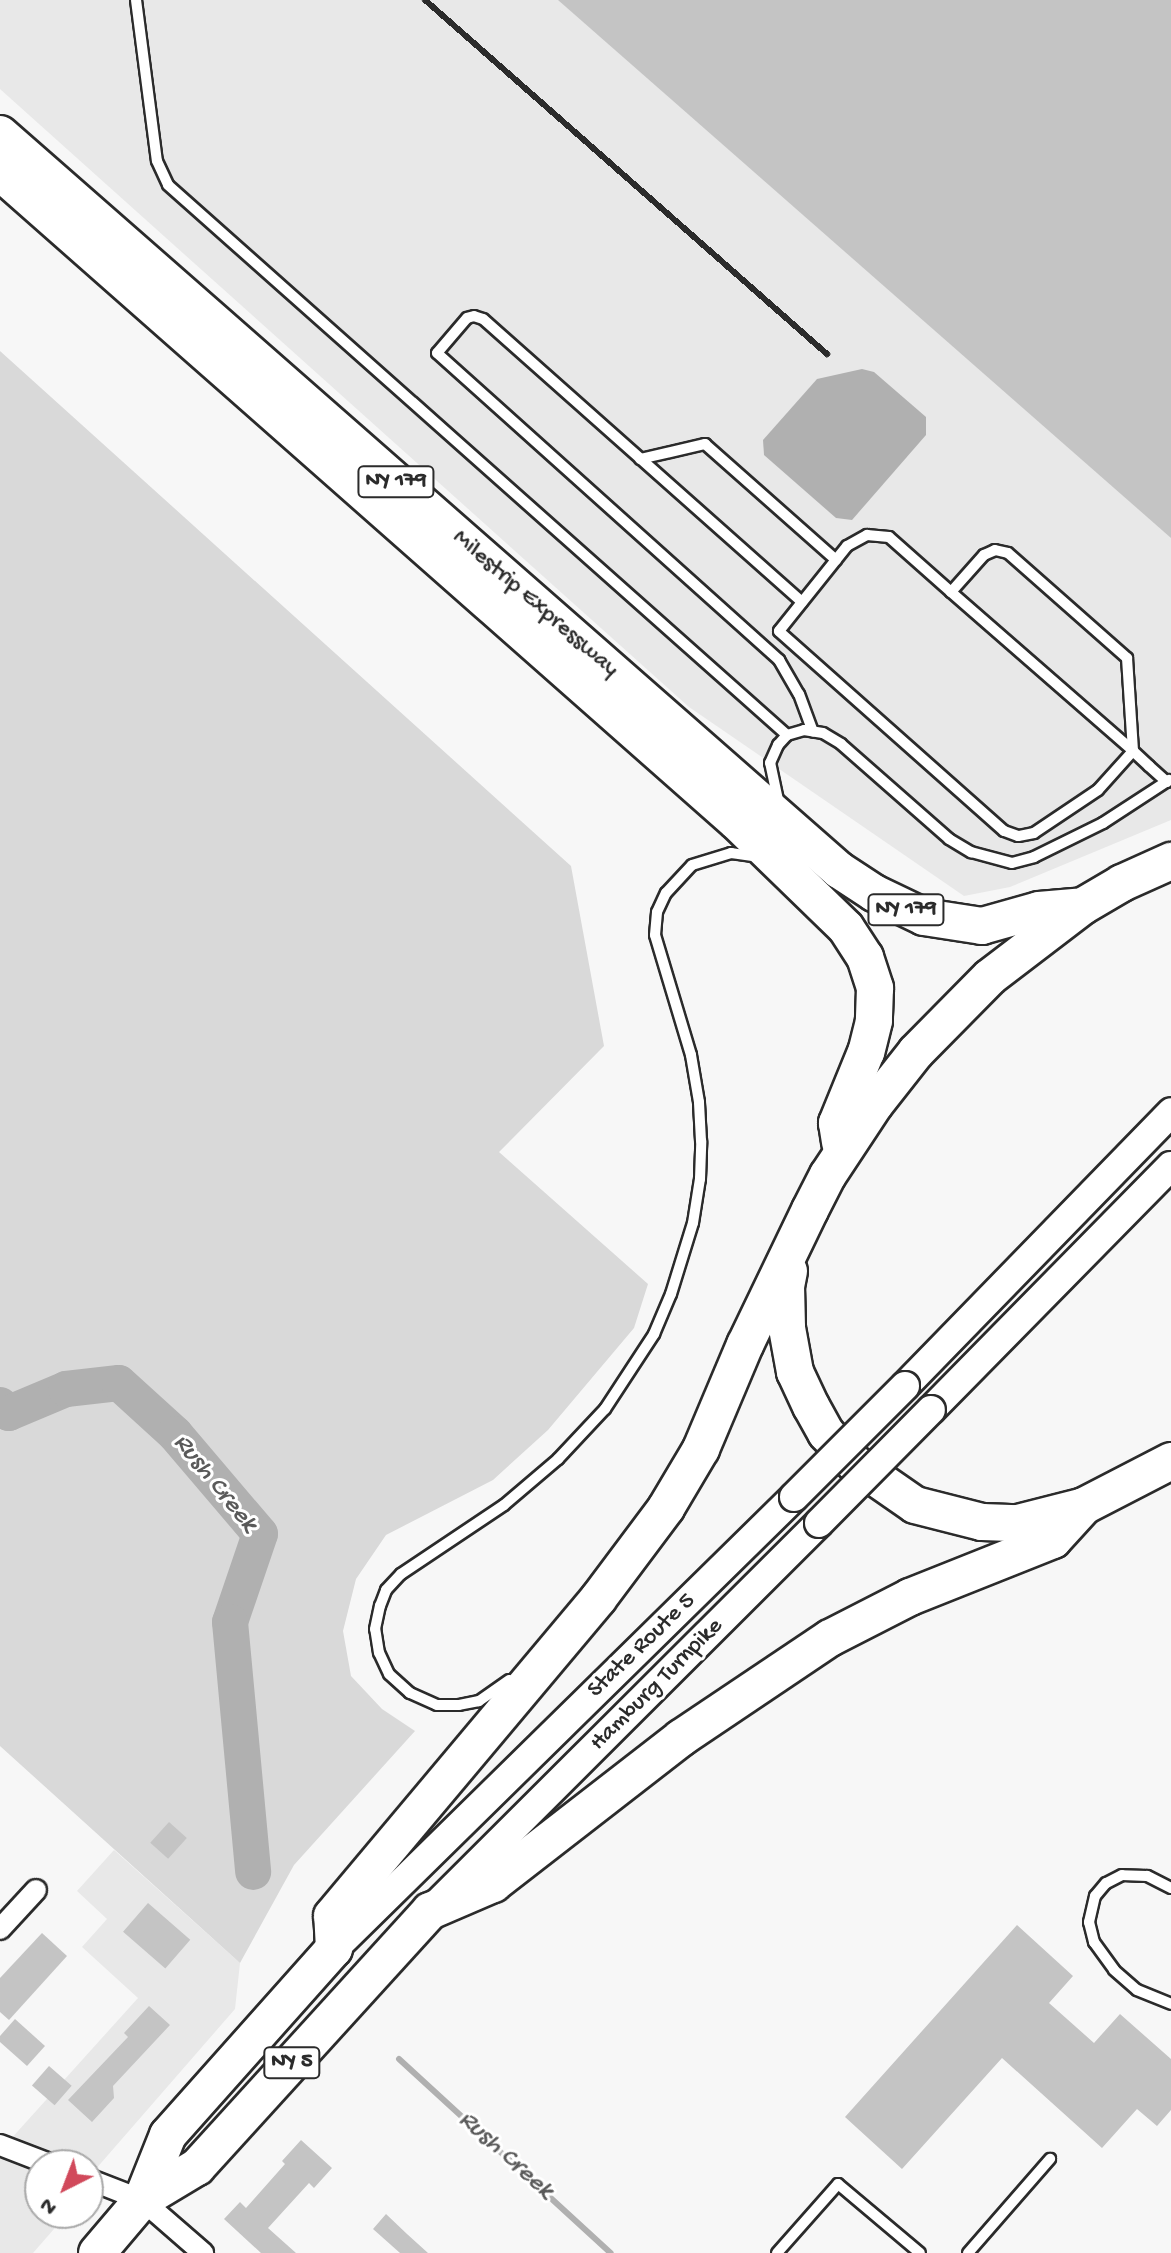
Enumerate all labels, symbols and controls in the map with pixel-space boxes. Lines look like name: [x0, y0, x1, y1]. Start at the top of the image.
road number: NY 179: [356, 464, 436, 500]
street label: Milestrip Expressway: [446, 524, 624, 684]
road number: NY 179: [866, 892, 946, 928]
water label: Rush Creek: [165, 1429, 263, 1539]
street label: State Route 5: [582, 1587, 702, 1705]
street label: Hamburg Turnpike: [584, 1612, 730, 1758]
road number: NY 5: [262, 2045, 322, 2081]
water label: Rush Creek: [451, 2105, 559, 2207]
north arrow: [24, 2149, 104, 2229]
text: N: [35, 2191, 63, 2220]

